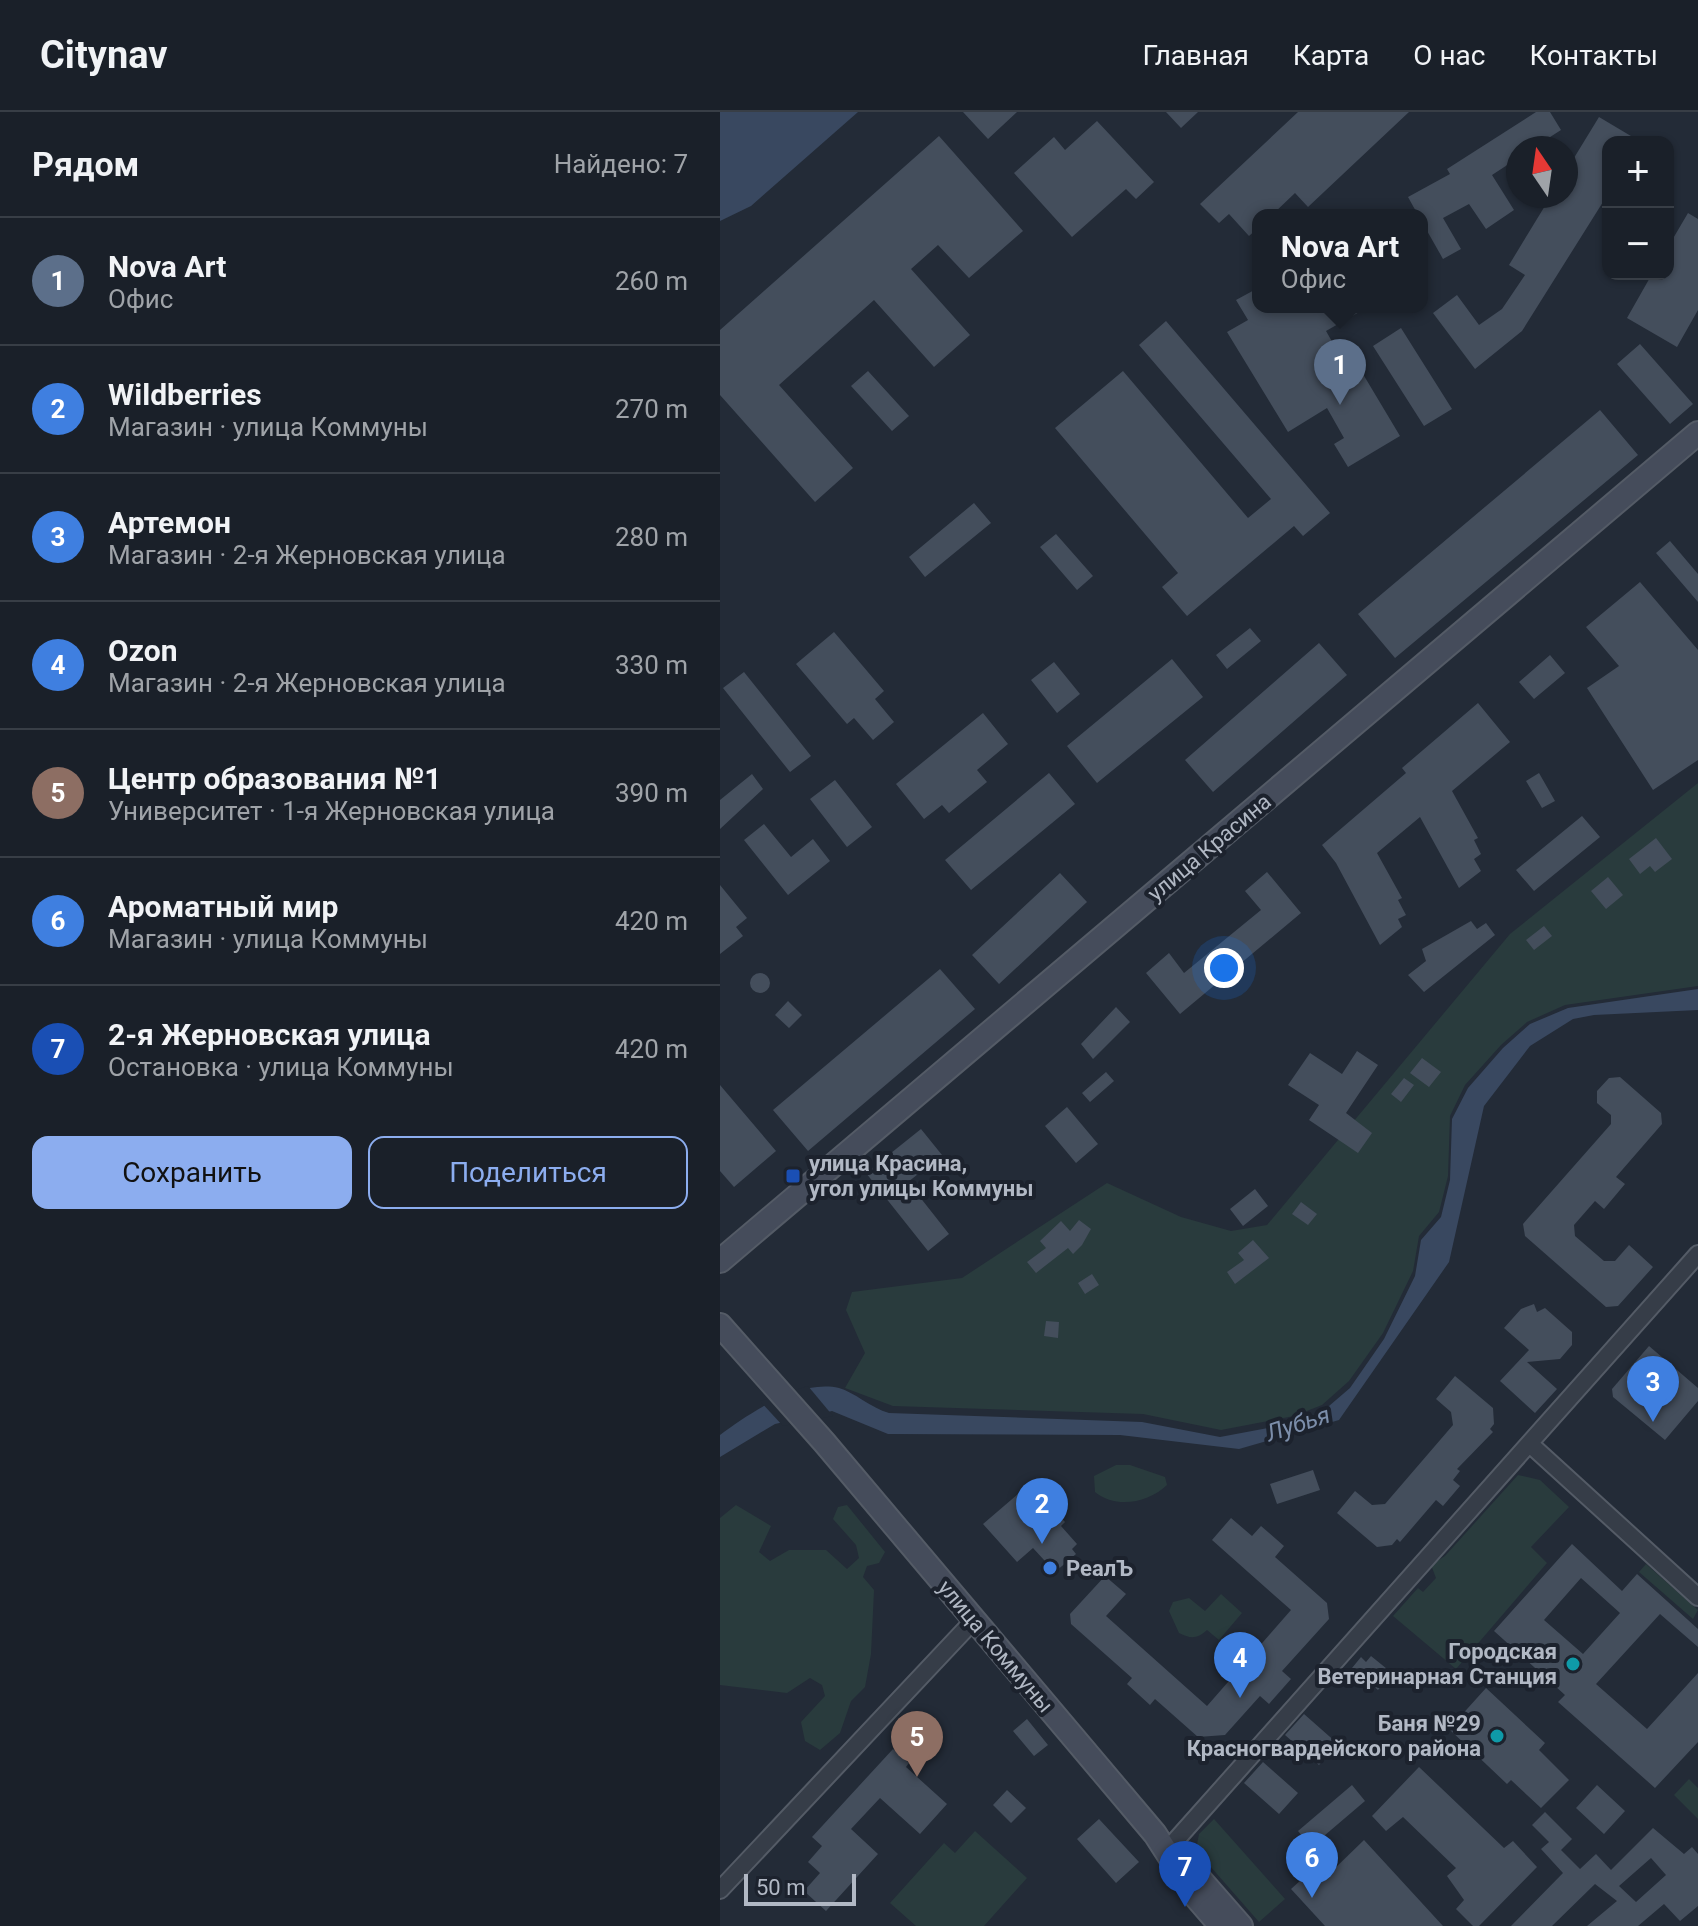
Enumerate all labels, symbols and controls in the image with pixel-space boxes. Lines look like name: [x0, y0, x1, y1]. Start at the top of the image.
text: Citynav: [40, 33, 168, 77]
text: Главная: [1142, 39, 1249, 72]
text: Карта: [1293, 39, 1369, 72]
text: О нас: [1413, 39, 1485, 72]
text: Контакты: [1529, 39, 1658, 72]
north arrow: [1506, 136, 1578, 208]
map controls: [1602, 136, 1674, 280]
button: +: [1602, 136, 1674, 208]
text: Рядом: [32, 144, 139, 184]
text: Найдено: 7: [554, 149, 688, 179]
button: −: [1602, 208, 1674, 280]
popup: [1252, 209, 1428, 313]
text: Nova Art: [1281, 229, 1399, 264]
text: Nova Art: [108, 249, 226, 284]
text: Офис: [1281, 264, 1346, 294]
text: 1: [51, 266, 65, 296]
text: 260 m: [615, 266, 688, 296]
text: Офис: [108, 284, 173, 314]
pin: 1: [1314, 339, 1366, 405]
text: Wildberries: [108, 377, 262, 412]
text: 2: [51, 394, 65, 424]
text: 270 m: [615, 394, 688, 424]
text: Магазин · улица Коммуны: [108, 412, 428, 442]
text: Артемон: [108, 505, 231, 540]
text: 3: [51, 522, 65, 552]
text: 280 m: [615, 522, 688, 552]
text: Магазин · 2-я Жерновская улица: [108, 540, 506, 570]
text: Ozon: [108, 633, 177, 668]
text: 4: [51, 650, 65, 680]
text: 330 m: [615, 650, 688, 680]
text: Магазин · 2-я Жерновская улица: [108, 668, 506, 698]
text: Центр образования №1: [108, 761, 442, 796]
text: 5: [51, 778, 65, 808]
text: 390 m: [615, 778, 688, 808]
street label: улица Красина: [1143, 789, 1276, 906]
text: Университет · 1-я Жерновская улица: [108, 796, 555, 826]
text: Ароматный мир: [108, 889, 338, 924]
text: 6: [51, 906, 65, 936]
text: 420 m: [615, 906, 688, 936]
text: Магазин · улица Коммуны: [108, 924, 428, 954]
your location: [1204, 948, 1244, 988]
text: 2-я Жерновская улица: [108, 1017, 430, 1052]
text: 7: [51, 1034, 65, 1064]
text: 420 m: [615, 1034, 688, 1064]
text: Остановка · улица Коммуны: [108, 1052, 454, 1082]
button: Сохранить: [32, 1136, 352, 1209]
button: Поделиться: [368, 1136, 688, 1209]
place label: улица Красина, угол улицы Коммуны: [809, 1151, 1033, 1201]
marker: улица Красина, угол улицы Коммуны: [784, 1167, 802, 1185]
pin: 3: [1627, 1356, 1679, 1422]
water label: Лубья: [1262, 1401, 1334, 1448]
pin: 2: [1016, 1478, 1068, 1544]
place label: РеалЪ: [1066, 1556, 1133, 1581]
marker: РеалЪ: [1041, 1559, 1059, 1577]
street label: улица Коммуны: [933, 1575, 1058, 1718]
pin: 4: [1214, 1632, 1266, 1698]
place label: Городская Ветеринарная Станция: [1318, 1639, 1557, 1689]
marker: Городская Ветеринарная Станция: [1564, 1655, 1582, 1673]
pin: 5: [891, 1711, 943, 1777]
place label: Баня №29 Красногвардейского района: [1187, 1711, 1481, 1761]
marker: Баня №29 Красногвардейского района: [1488, 1727, 1506, 1745]
pin: 6: [1286, 1832, 1338, 1898]
pin: 7: [1159, 1841, 1211, 1907]
scale bar: [744, 1870, 856, 1906]
text: 50 m: [756, 1875, 805, 1900]

